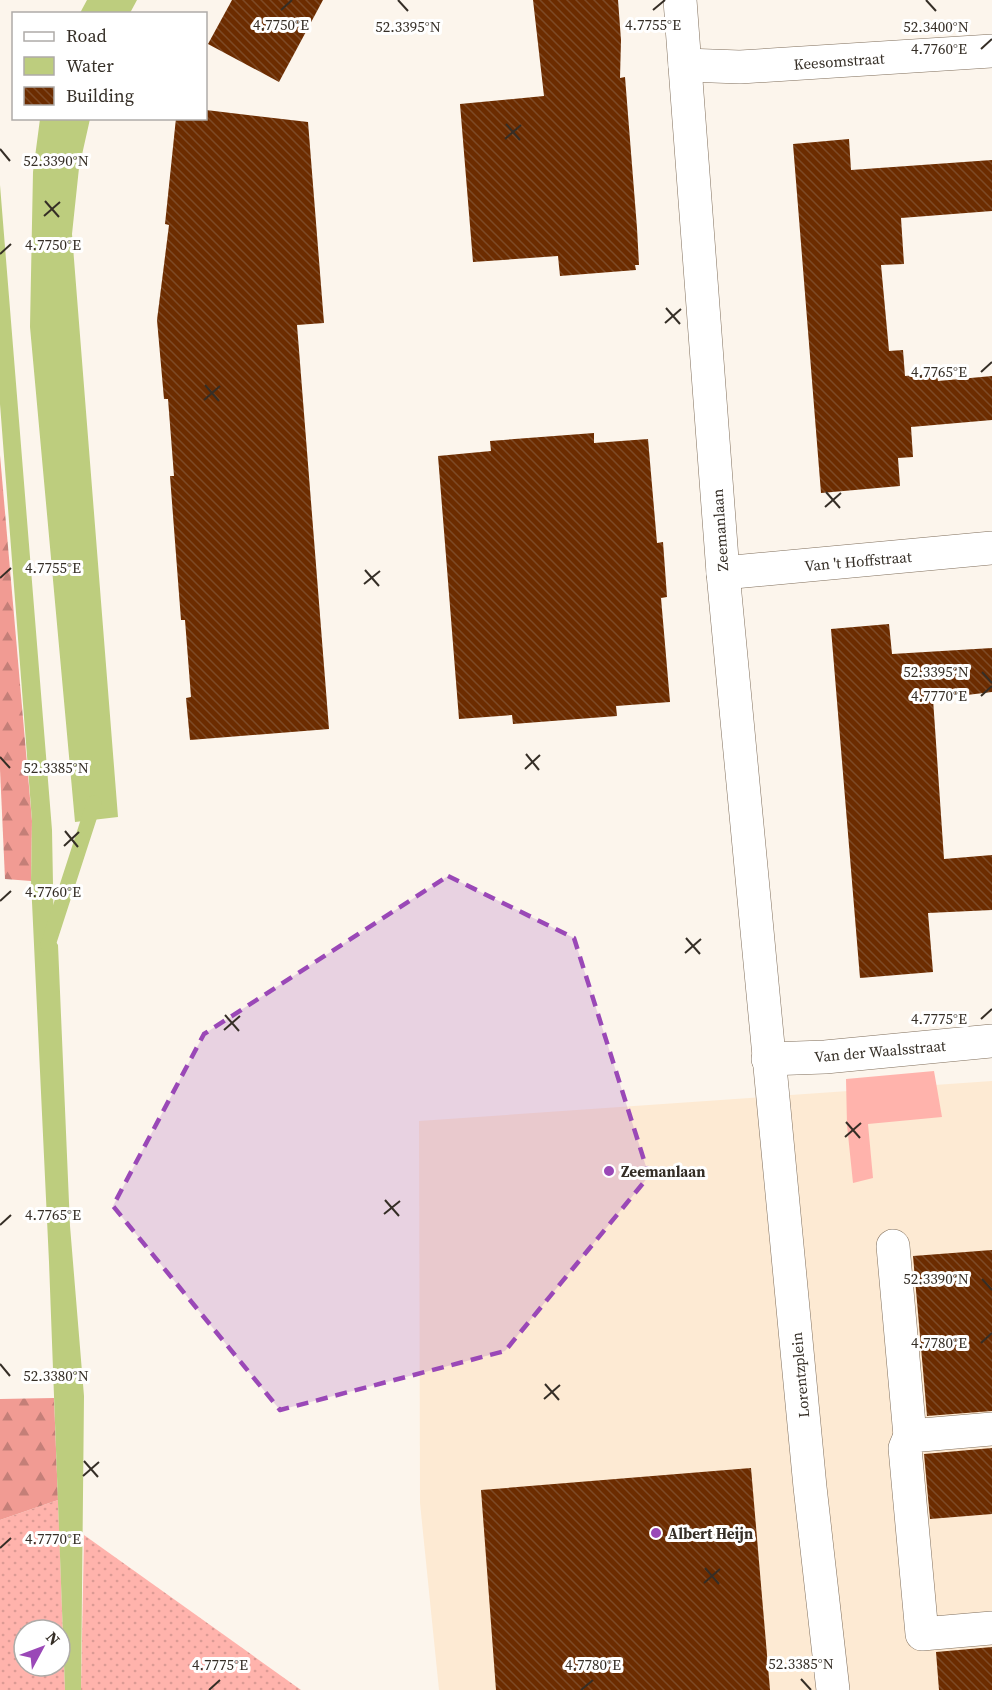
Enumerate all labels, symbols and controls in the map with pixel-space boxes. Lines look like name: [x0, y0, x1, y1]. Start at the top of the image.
legend: [12, 12, 207, 120]
text: 4.7750°E: [253, 14, 309, 35]
text: 4.7755°E: [625, 14, 681, 35]
text: 52.3395°N: [375, 16, 441, 37]
text: 52.3400°N: [903, 16, 969, 37]
text: Road: [66, 23, 107, 48]
text: 4.7760°E: [911, 38, 967, 59]
street label: Keesomstraat: [793, 47, 885, 75]
text: Water: [66, 53, 114, 78]
text: Building: [66, 83, 134, 108]
text: 52.3390°N: [23, 150, 89, 171]
text: 4.7750°E: [25, 234, 81, 255]
text: 4.7765°E: [911, 361, 967, 382]
street label: Zeemanlaan: [707, 488, 733, 572]
street label: Van 't Hoffstraat: [804, 546, 913, 576]
text: 4.7755°E: [25, 557, 81, 578]
text: 52.3395°N: [903, 661, 969, 682]
text: 4.7770°E: [911, 685, 967, 706]
text: 52.3385°N: [23, 757, 89, 778]
text: 4.7760°E: [25, 881, 81, 902]
text: 4.7775°E: [911, 1008, 967, 1029]
street label: Van der Waalsstraat: [813, 1035, 947, 1067]
place label: Zeemanlaan: [621, 1161, 706, 1182]
marker: Zeemanlaan: [602, 1164, 616, 1178]
text: 4.7765°E: [25, 1204, 81, 1225]
text: 52.3390°N: [903, 1268, 969, 1289]
street label: Lorentzplein: [786, 1331, 814, 1419]
text: 4.7780°E: [911, 1332, 967, 1353]
text: 52.3380°N: [23, 1365, 89, 1386]
place label: Albert Heijn: [668, 1523, 753, 1544]
marker: Albert Heijn: [649, 1526, 663, 1540]
text: 4.7770°E: [25, 1528, 81, 1549]
north arrow: [12, 1618, 72, 1678]
text: N: [41, 1627, 66, 1650]
text: 52.3385°N: [768, 1653, 834, 1674]
text: 4.7775°E: [192, 1654, 248, 1675]
text: 4.7780°E: [565, 1654, 621, 1675]

